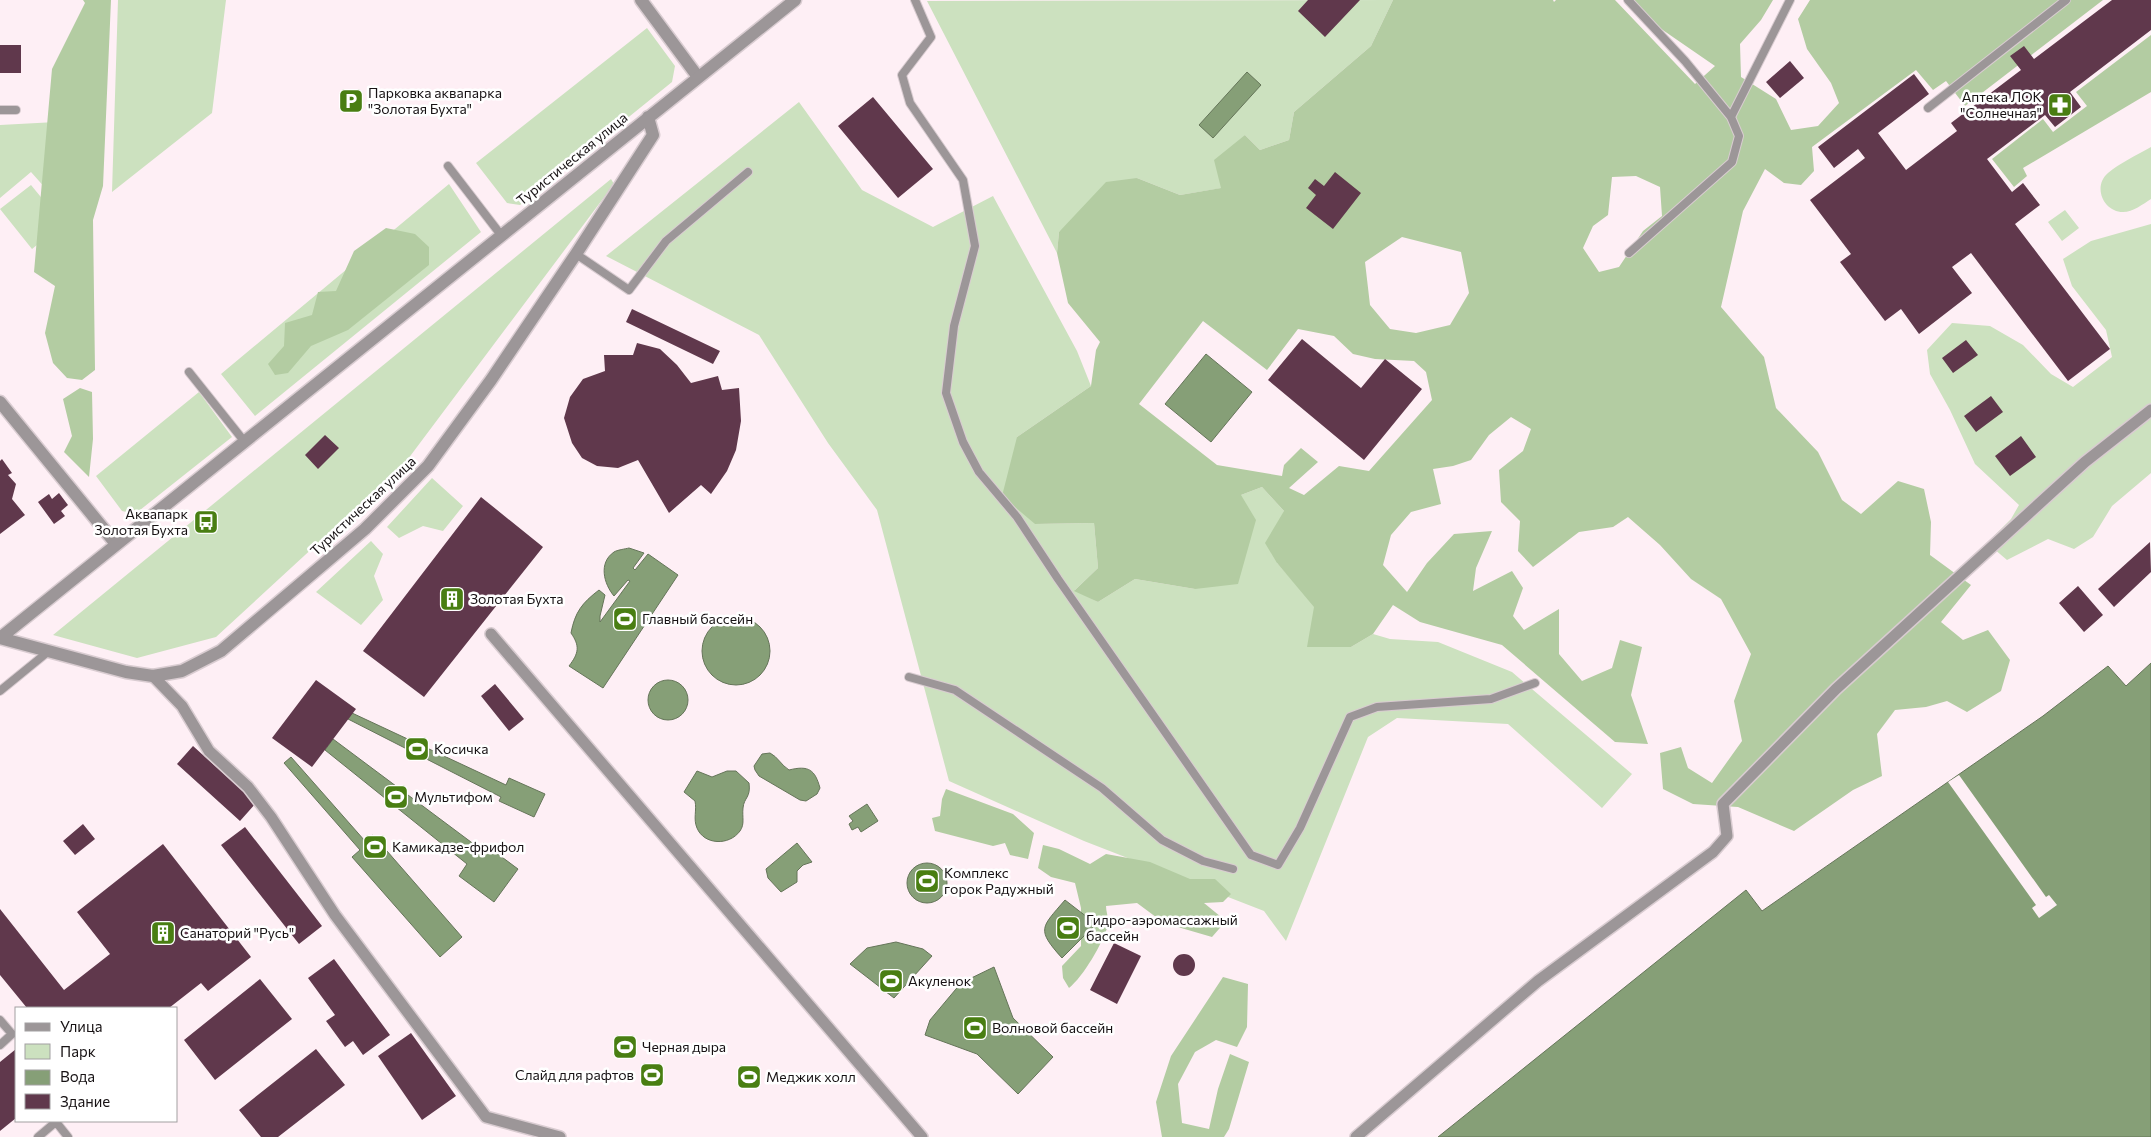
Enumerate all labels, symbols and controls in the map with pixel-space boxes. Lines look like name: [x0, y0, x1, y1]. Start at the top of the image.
place label: Парковка аквапарка "Золотая Бухта": [368, 84, 502, 117]
parking icon: Парковка аквапарка "Золотая Бухта": [338, 88, 364, 114]
place label: Аптека ЛОК "Солнечная": [1960, 88, 2042, 121]
pharmacy icon: Аптека ЛОК "Солнечная": [2047, 92, 2073, 118]
street label: Туристическая улица: [513, 109, 631, 209]
street label: Туристическая улица: [306, 452, 419, 559]
place label: Аквапарк Золотая Бухта: [94, 505, 189, 538]
bus stop icon: Аквапарк Золотая Бухта: [193, 509, 219, 535]
building icon: Золотая Бухта: [439, 586, 465, 612]
place label: Золотая Бухта: [470, 590, 564, 607]
sports icon: Главный бассейн: [612, 606, 638, 632]
place label: Главный бассейн: [642, 610, 753, 627]
sports icon: Косичка: [404, 736, 430, 762]
place label: Косичка: [434, 740, 488, 757]
sports icon: Мультифом: [383, 784, 409, 810]
place label: Мультифом: [414, 788, 493, 805]
sports icon: Камикадзе-фрифол: [362, 834, 388, 860]
place label: Камикадзе-фрифол: [392, 838, 524, 855]
place label: Комплекс горок Радужный: [944, 864, 1054, 897]
sports icon: Комплекс горок Радужный: [914, 868, 940, 894]
place label: Гидро-аэромассажный бассейн: [1086, 911, 1238, 944]
sports icon: Гидро-аэромассажный бассейн: [1055, 915, 1081, 941]
building icon: Санаторий "Русь": [150, 920, 176, 946]
place label: Санаторий "Русь": [180, 924, 294, 941]
sports icon: Акуленок: [878, 968, 904, 994]
place label: Акуленок: [908, 972, 972, 989]
legend: [15, 1007, 178, 1122]
sports icon: Волновой бассейн: [962, 1015, 988, 1041]
text: Улица: [60, 1017, 102, 1035]
place label: Волновой бассейн: [992, 1019, 1113, 1036]
sports icon: Черная дыра: [612, 1034, 638, 1060]
place label: Черная дыра: [642, 1038, 726, 1055]
text: Парк: [60, 1042, 96, 1060]
sports icon: Слайд для рафтов: [639, 1062, 665, 1088]
sports icon: Меджик холл: [736, 1064, 762, 1090]
place label: Слайд для рафтов: [515, 1066, 634, 1083]
text: Вода: [60, 1067, 95, 1085]
place label: Меджик холл: [766, 1068, 856, 1085]
text: Здание: [60, 1092, 110, 1110]

